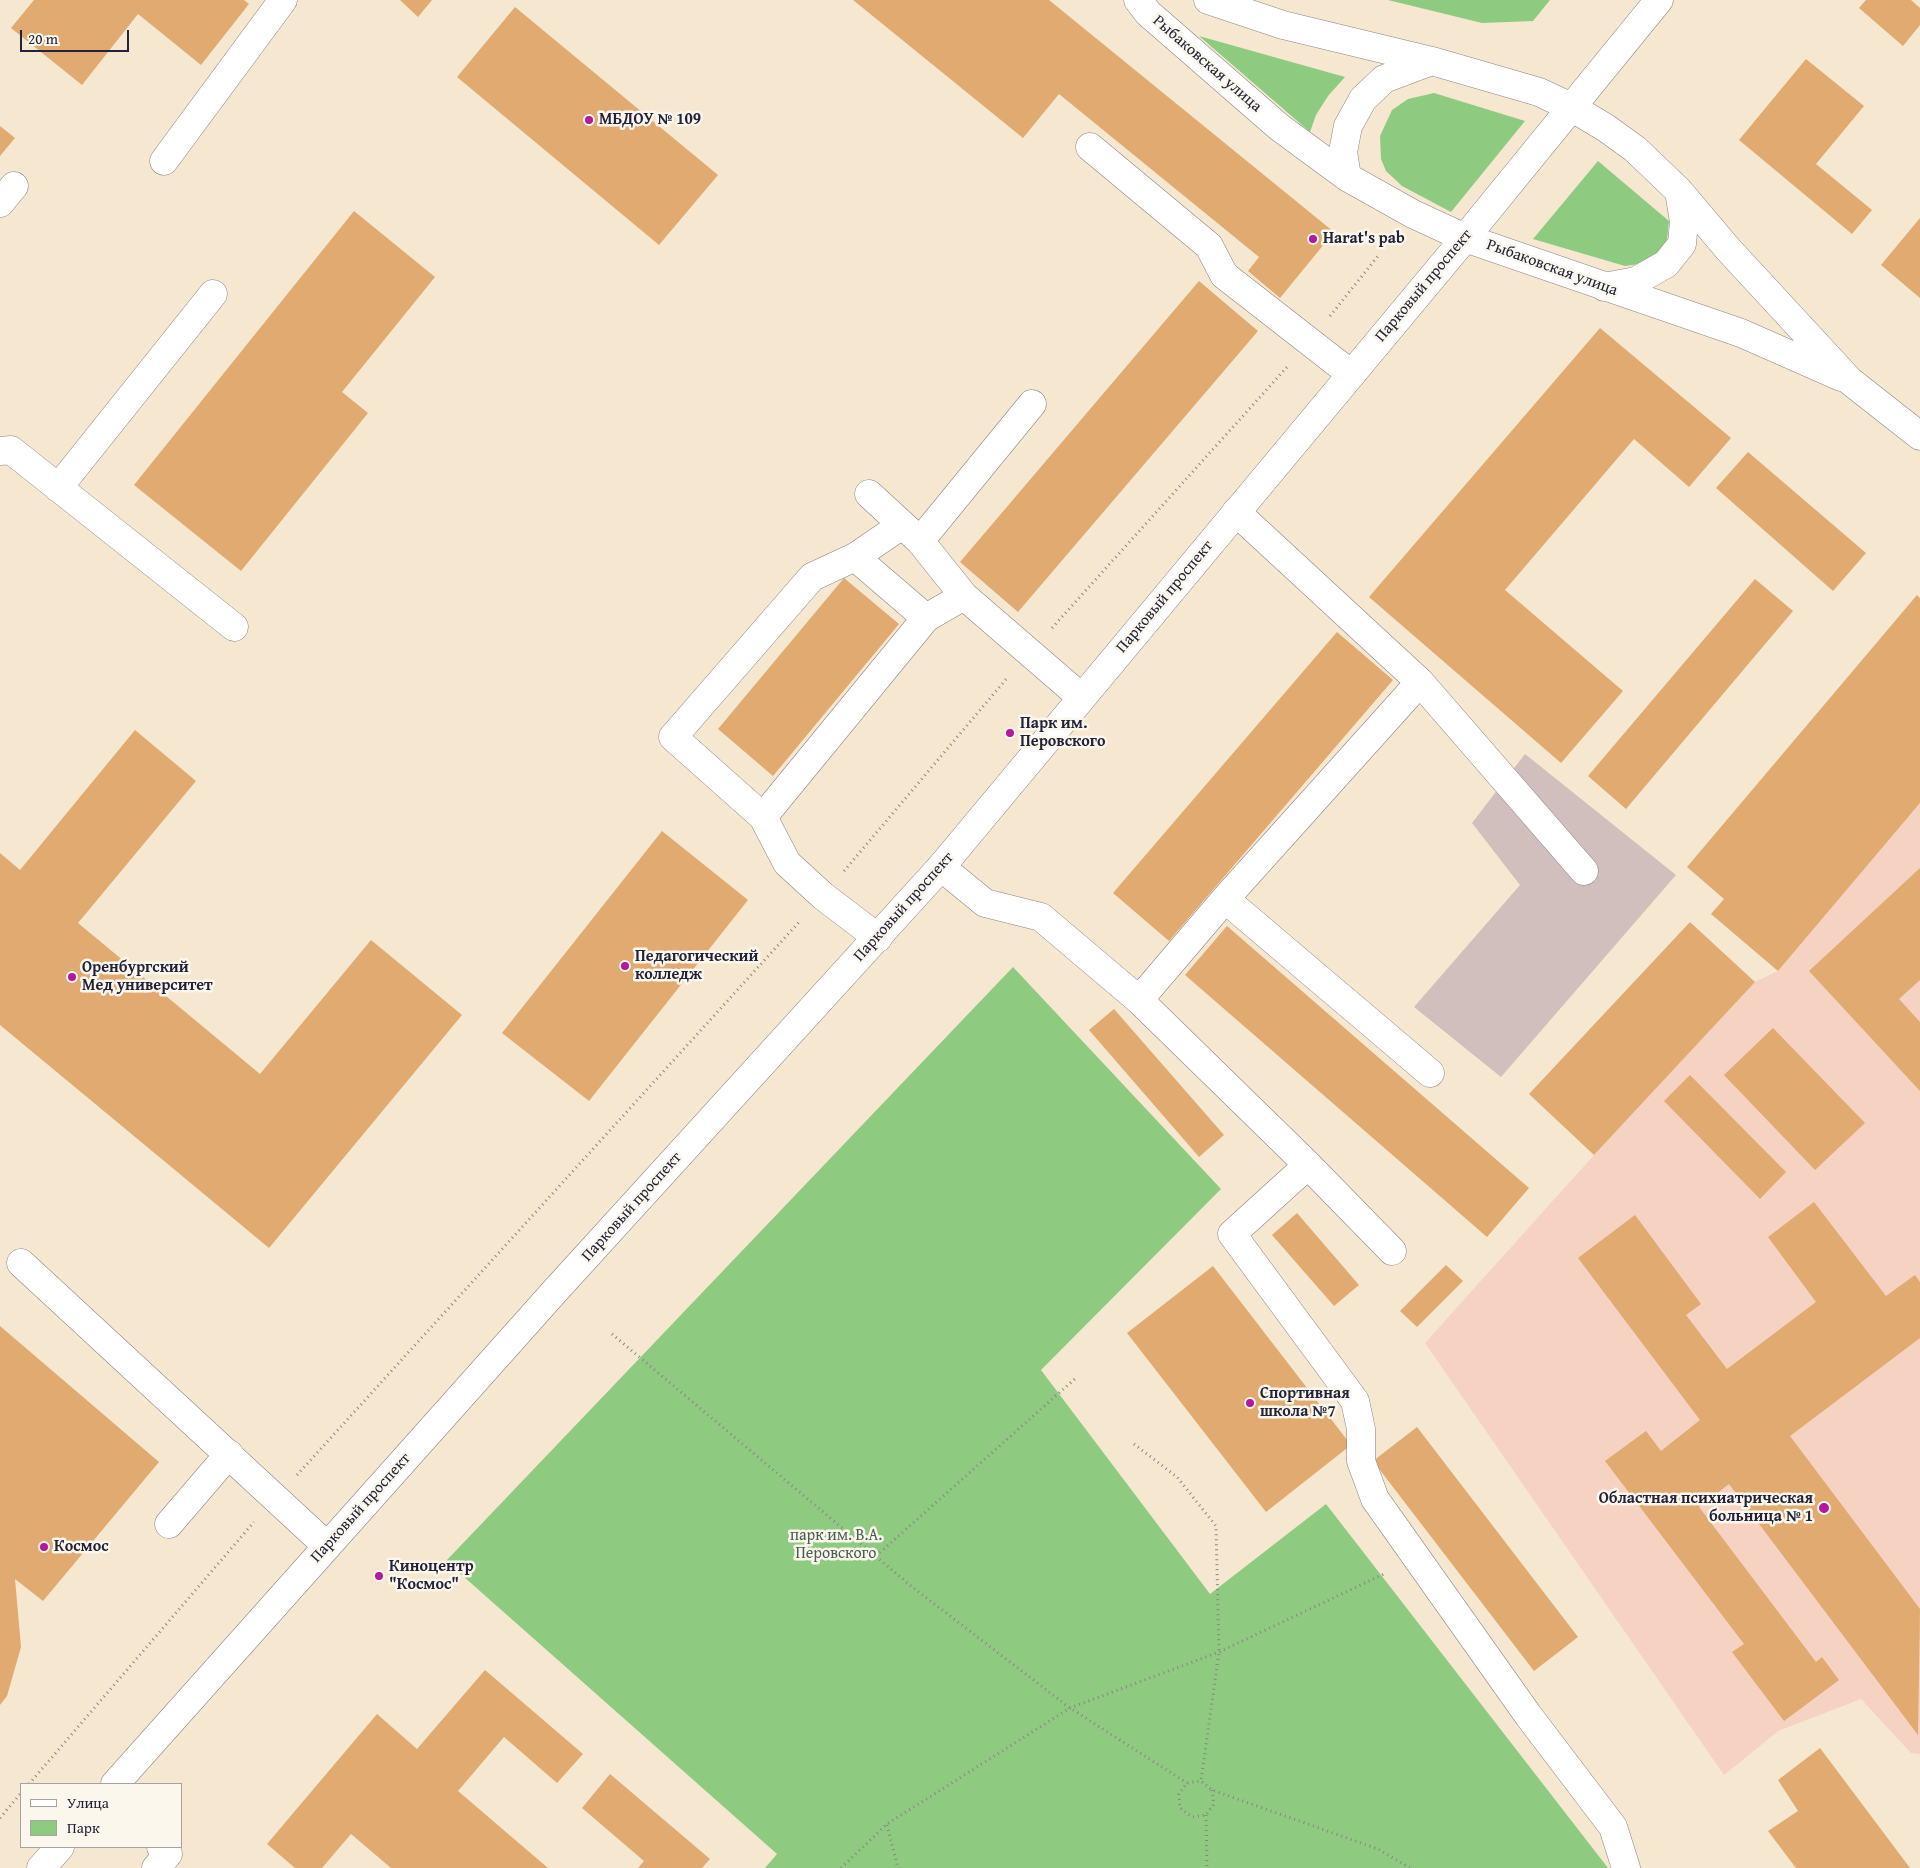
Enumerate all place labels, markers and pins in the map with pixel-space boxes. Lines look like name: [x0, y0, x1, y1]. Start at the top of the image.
place label: МБДОУ № 109: [599, 110, 701, 130]
marker: МБДОУ № 109: [583, 114, 595, 126]
place label: Harat's pab: [1323, 229, 1405, 249]
marker: Harat's pab: [1307, 233, 1319, 245]
place label: Парк им. Перовского: [1020, 714, 1105, 752]
marker: Парк им. Перовского: [1004, 727, 1016, 739]
place label: Педагогический колледж: [635, 947, 758, 985]
place label: Оренбургский Мед университет: [82, 958, 213, 996]
marker: Педагогический колледж: [619, 960, 631, 972]
marker: Оренбургский Мед университет: [66, 971, 78, 983]
place label: Спортивная школа №7: [1260, 1384, 1350, 1422]
marker: Спортивная школа №7: [1244, 1397, 1256, 1409]
place label: Областная психиатрическая больница № 1: [1599, 1489, 1813, 1527]
marker: Областная психиатрическая больница № 1: [1817, 1501, 1831, 1515]
place label: Космос: [54, 1537, 109, 1557]
marker: Космос: [38, 1541, 50, 1553]
place label: Киноцентр "Космос": [389, 1557, 474, 1595]
marker: Киноцентр "Космос": [373, 1570, 385, 1582]

